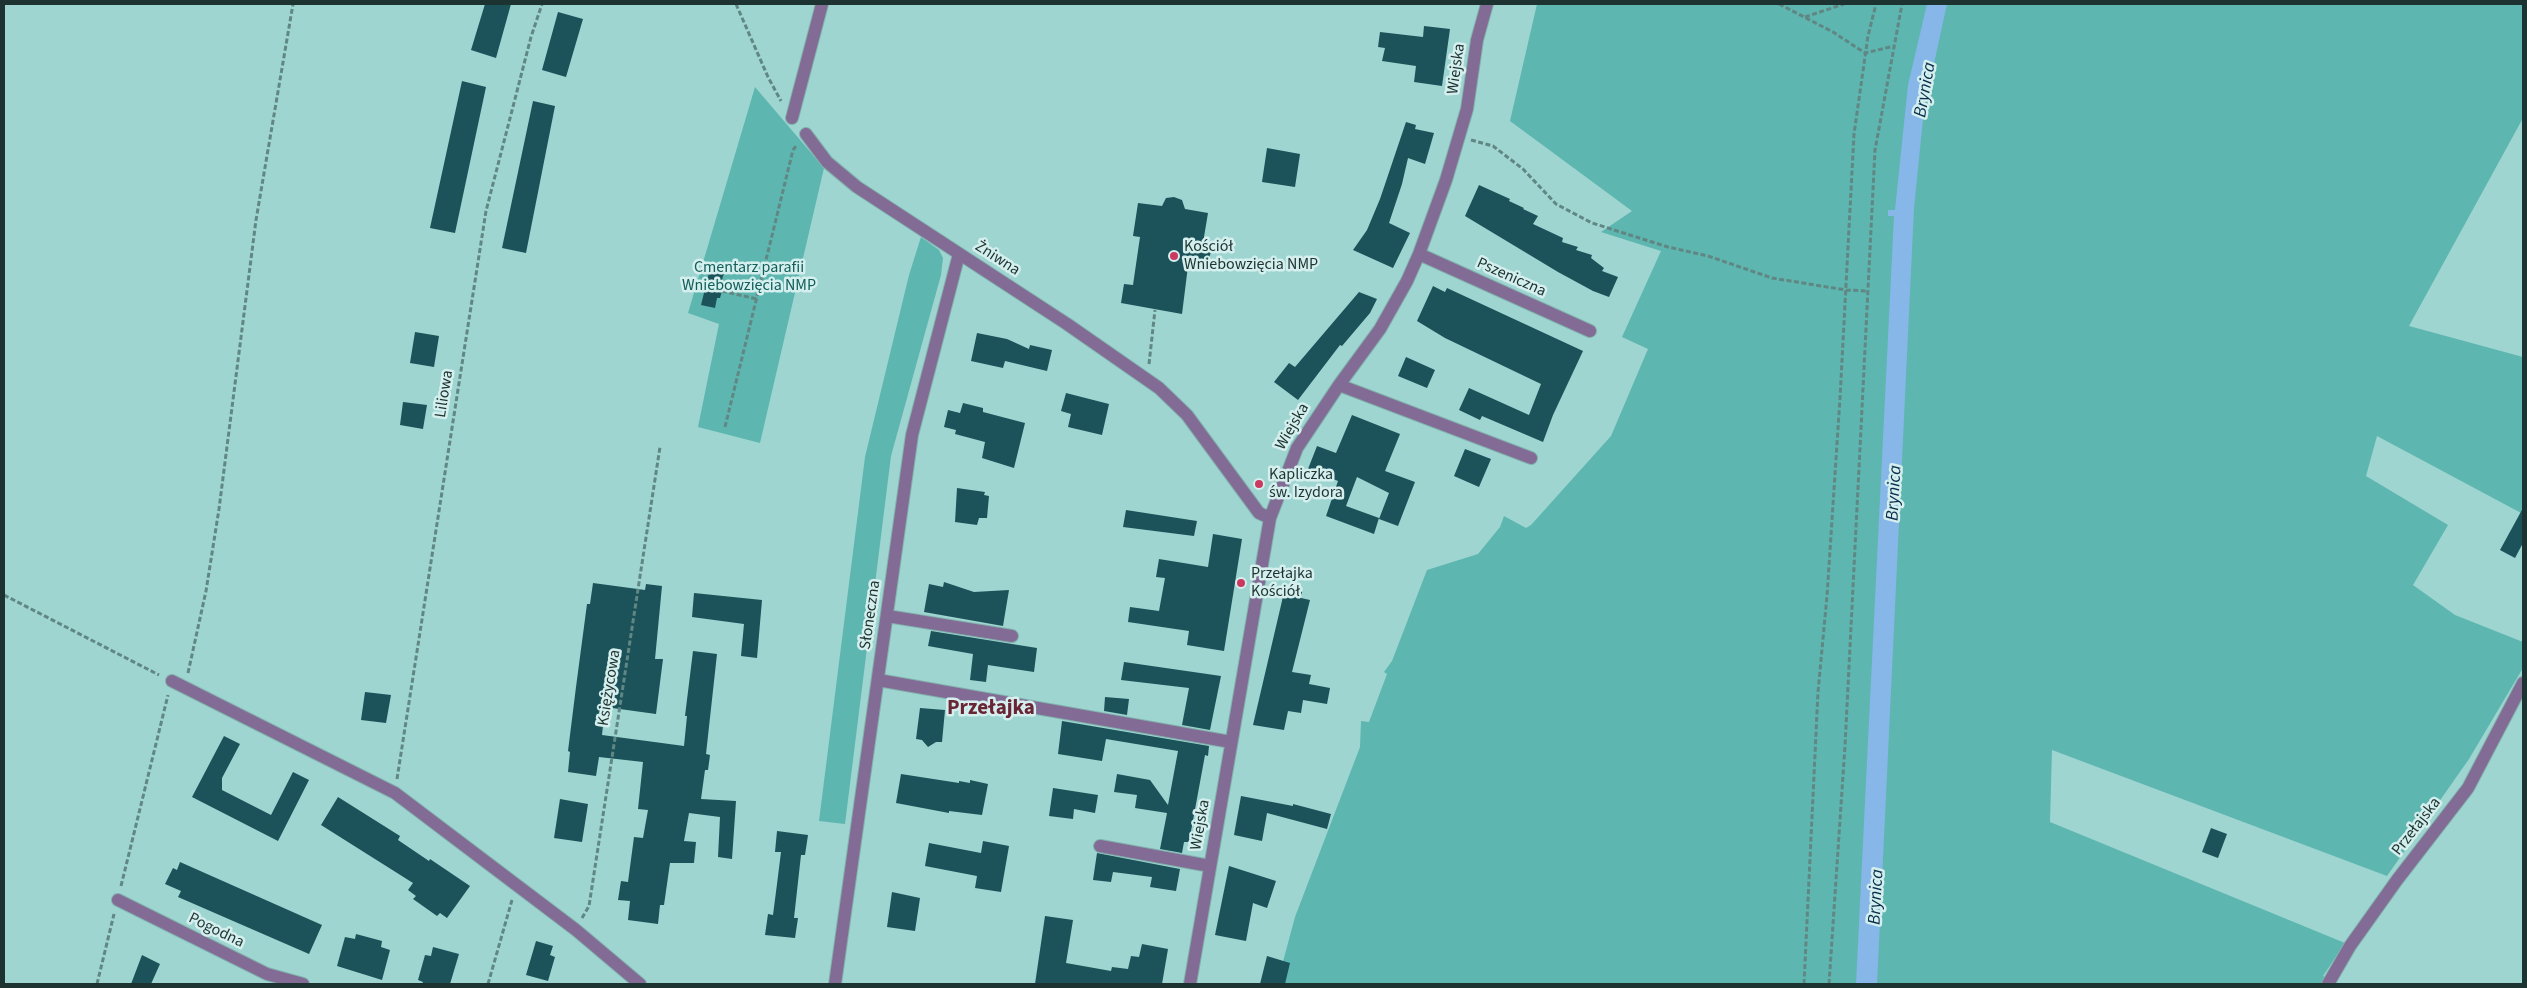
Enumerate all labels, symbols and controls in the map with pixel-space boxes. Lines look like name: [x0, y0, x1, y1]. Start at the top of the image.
street label: Wiejska: [1444, 42, 1470, 96]
water label: Brynica: [1911, 61, 1941, 119]
street label: Żniwna: [971, 237, 1023, 281]
place label: Kościół Wniebowzięcia NMP: [1184, 237, 1318, 275]
marker: Kościół Wniebowzięcia NMP: [1168, 250, 1180, 262]
street label: Pszeniczna: [1473, 254, 1549, 302]
park label: Cmentarz parafii Wniebowzięcia NMP: [682, 258, 816, 296]
street label: Liliowa: [432, 369, 458, 419]
street label: Wiejska: [1272, 400, 1314, 454]
place label: Kapliczka św. Izydora: [1269, 465, 1343, 503]
water label: Brynica: [1883, 465, 1907, 521]
marker: Kapliczka św. Izydora: [1253, 478, 1265, 490]
place label: Przełajka Kościół: [1251, 564, 1313, 602]
marker: Przełajka Kościół: [1235, 577, 1247, 589]
street label: Słoneczna: [857, 579, 885, 651]
street label: Księżycowa: [594, 648, 626, 728]
district label: Przełajka: [947, 696, 1035, 722]
street label: Przełajska: [2388, 794, 2446, 860]
street label: Wiejska: [1187, 798, 1215, 852]
water label: Brynica: [1865, 869, 1889, 925]
street label: Pogodna: [185, 909, 247, 953]

